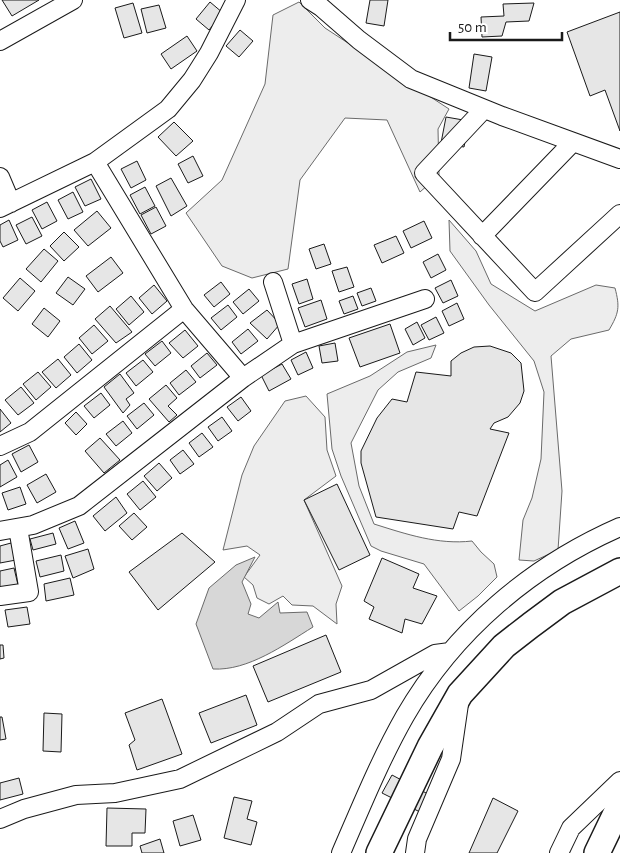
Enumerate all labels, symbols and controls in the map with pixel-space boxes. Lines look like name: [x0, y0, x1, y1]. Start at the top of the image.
scale bar: [450, 10, 562, 42]
text: 50 m: [458, 20, 487, 35]

